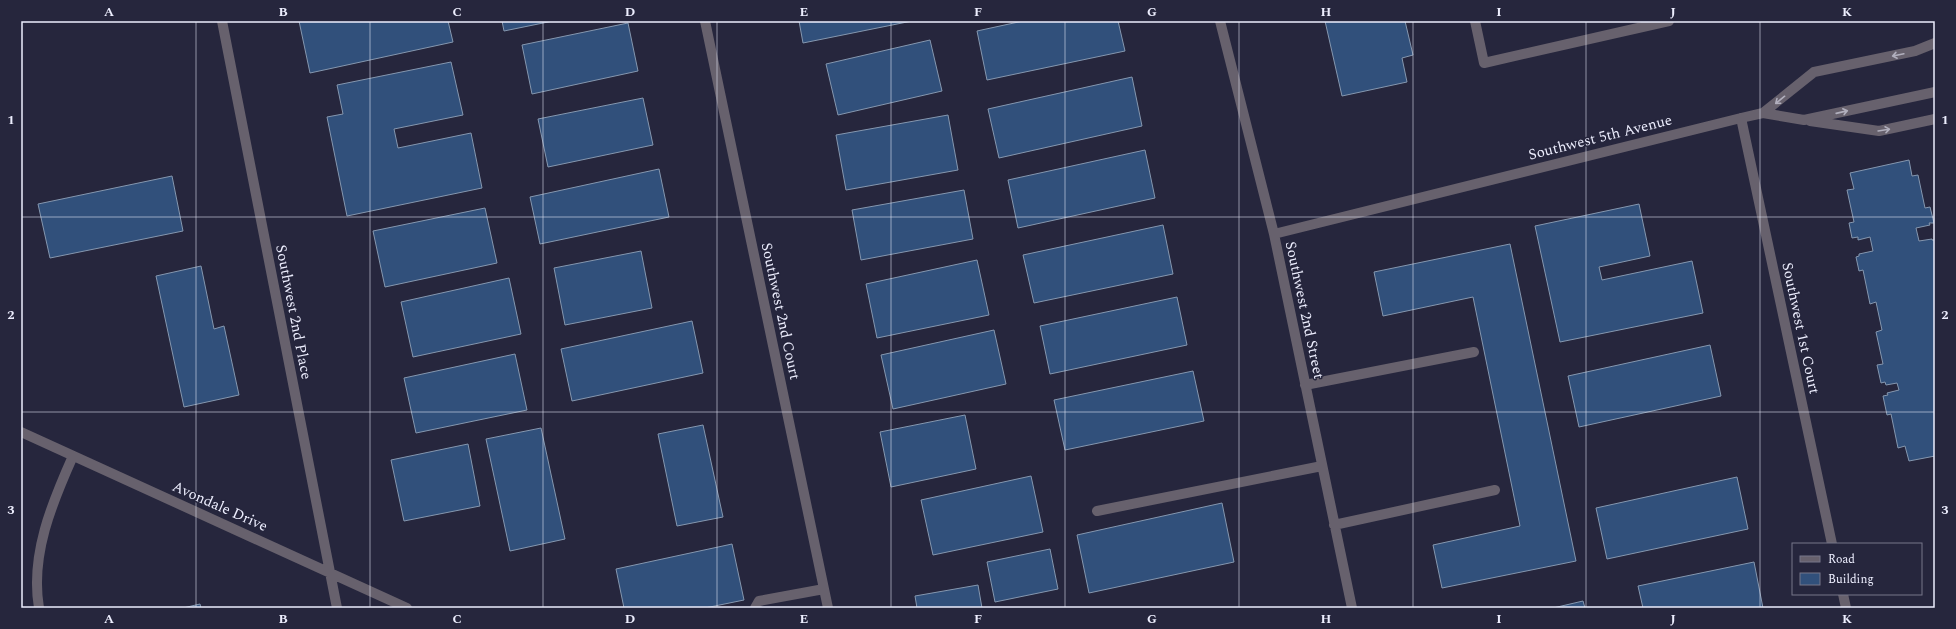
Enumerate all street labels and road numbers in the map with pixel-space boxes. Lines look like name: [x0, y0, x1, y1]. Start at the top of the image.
street label: Southwest 5th Avenue: [1526, 108, 1674, 166]
street label: Southwest 2nd Street: [1279, 239, 1330, 381]
street label: Southwest 2nd Court: [755, 240, 806, 382]
street label: Southwest 2nd Place: [269, 243, 318, 381]
street label: Southwest 1st Court: [1775, 260, 1826, 396]
street label: Avondale Drive: [168, 475, 271, 538]

